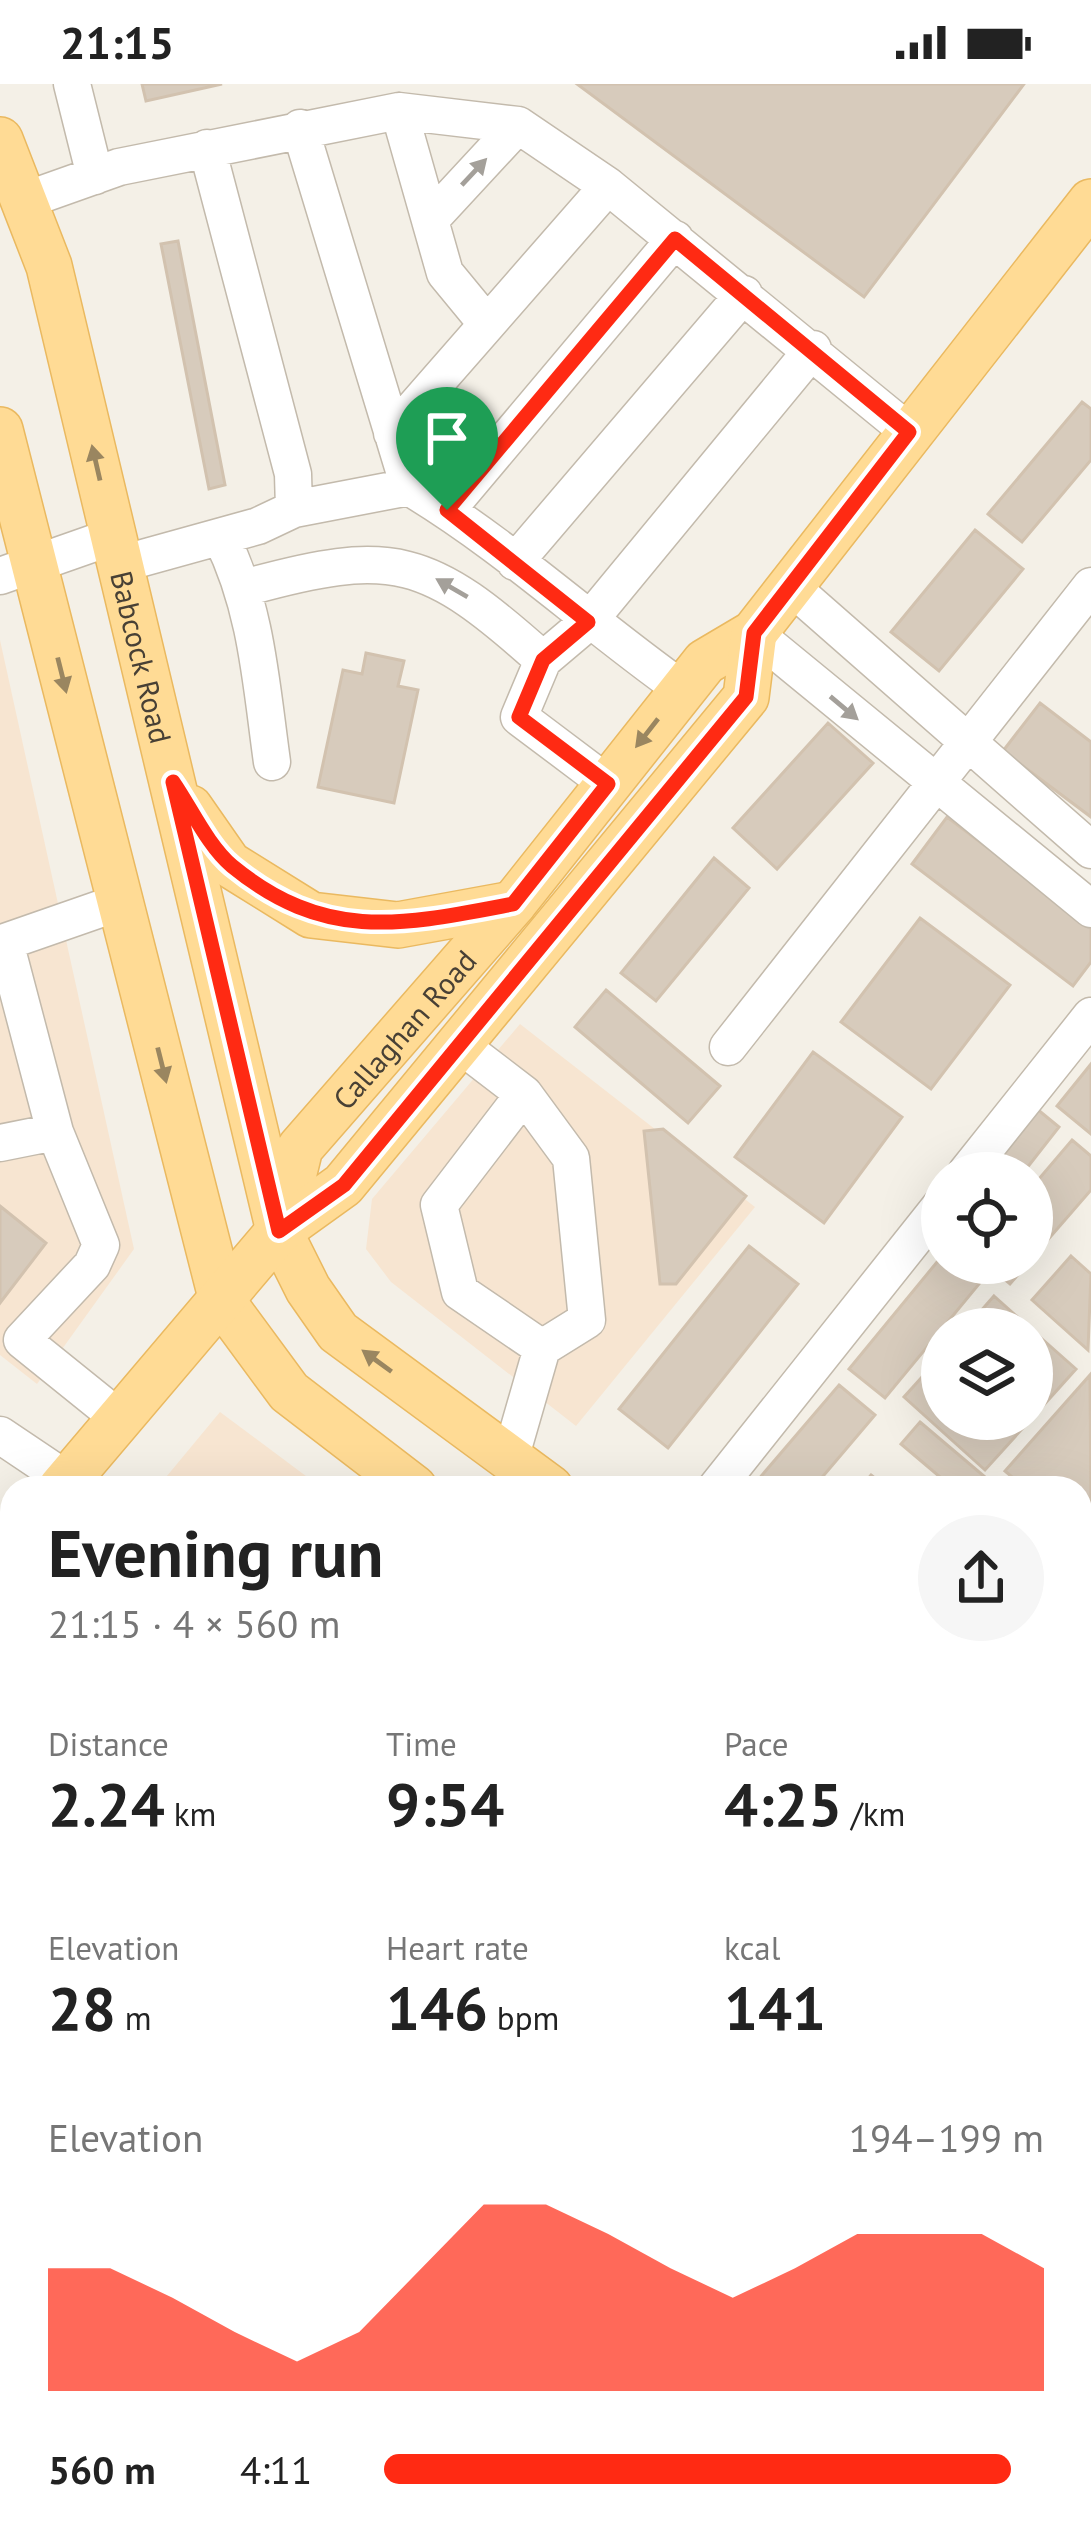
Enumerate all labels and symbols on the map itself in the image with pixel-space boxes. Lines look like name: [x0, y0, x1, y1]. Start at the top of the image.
one-way arrow: [460, 158, 488, 187]
pin: [396, 387, 498, 510]
one-way arrow: [86, 444, 105, 481]
street label: Babcock Road: [103, 567, 182, 747]
one-way arrow: [435, 579, 469, 600]
one-way arrow: [54, 657, 73, 694]
one-way arrow: [829, 695, 859, 721]
one-way arrow: [635, 718, 660, 749]
street label: Callaghan Road: [324, 941, 484, 1117]
one-way arrow: [153, 1046, 172, 1083]
one-way arrow: [361, 1349, 393, 1373]

